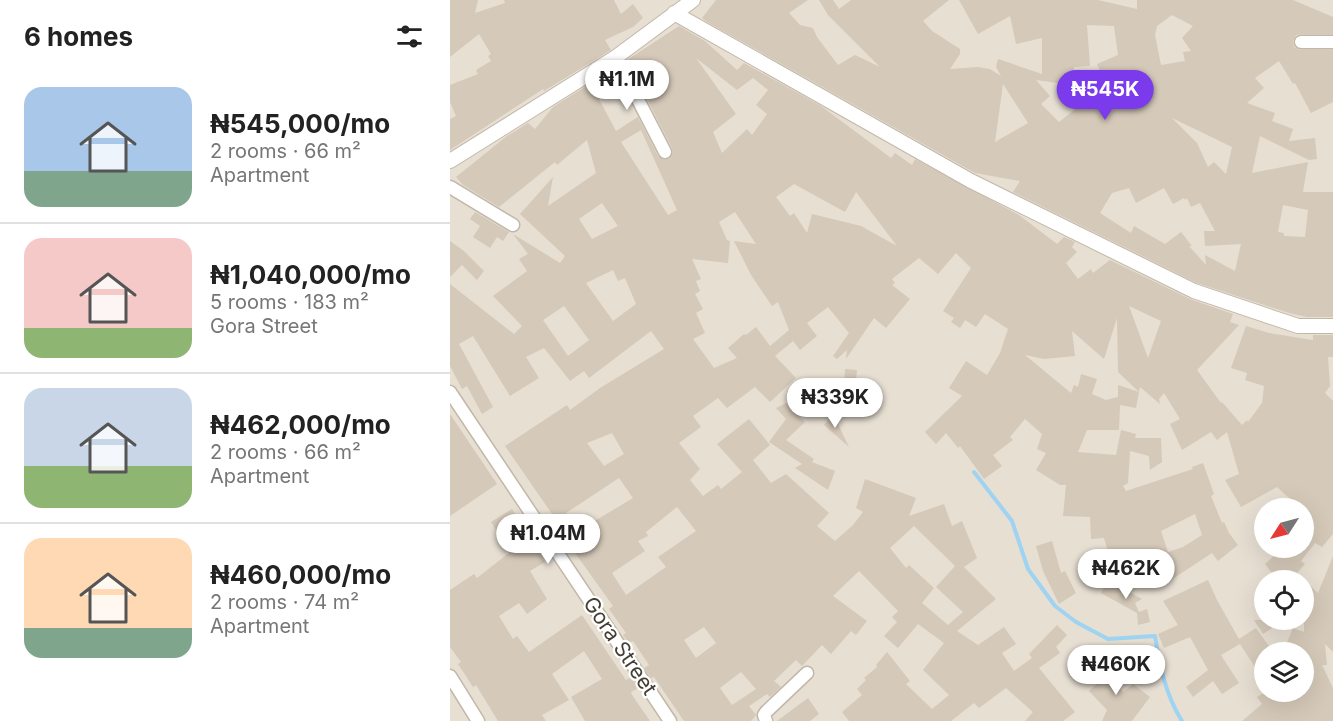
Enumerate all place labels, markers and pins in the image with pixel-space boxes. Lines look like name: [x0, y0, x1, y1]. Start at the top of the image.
pin: ₦1.1M: [585, 60, 669, 111]
pin: ₦545K: [1063, 70, 1147, 121]
pin: ₦339K: [793, 378, 877, 429]
pin: ₦1.04M: [499, 514, 597, 565]
pin: ₦462K: [1084, 549, 1168, 600]
pin: ₦460K: [1074, 645, 1158, 696]

